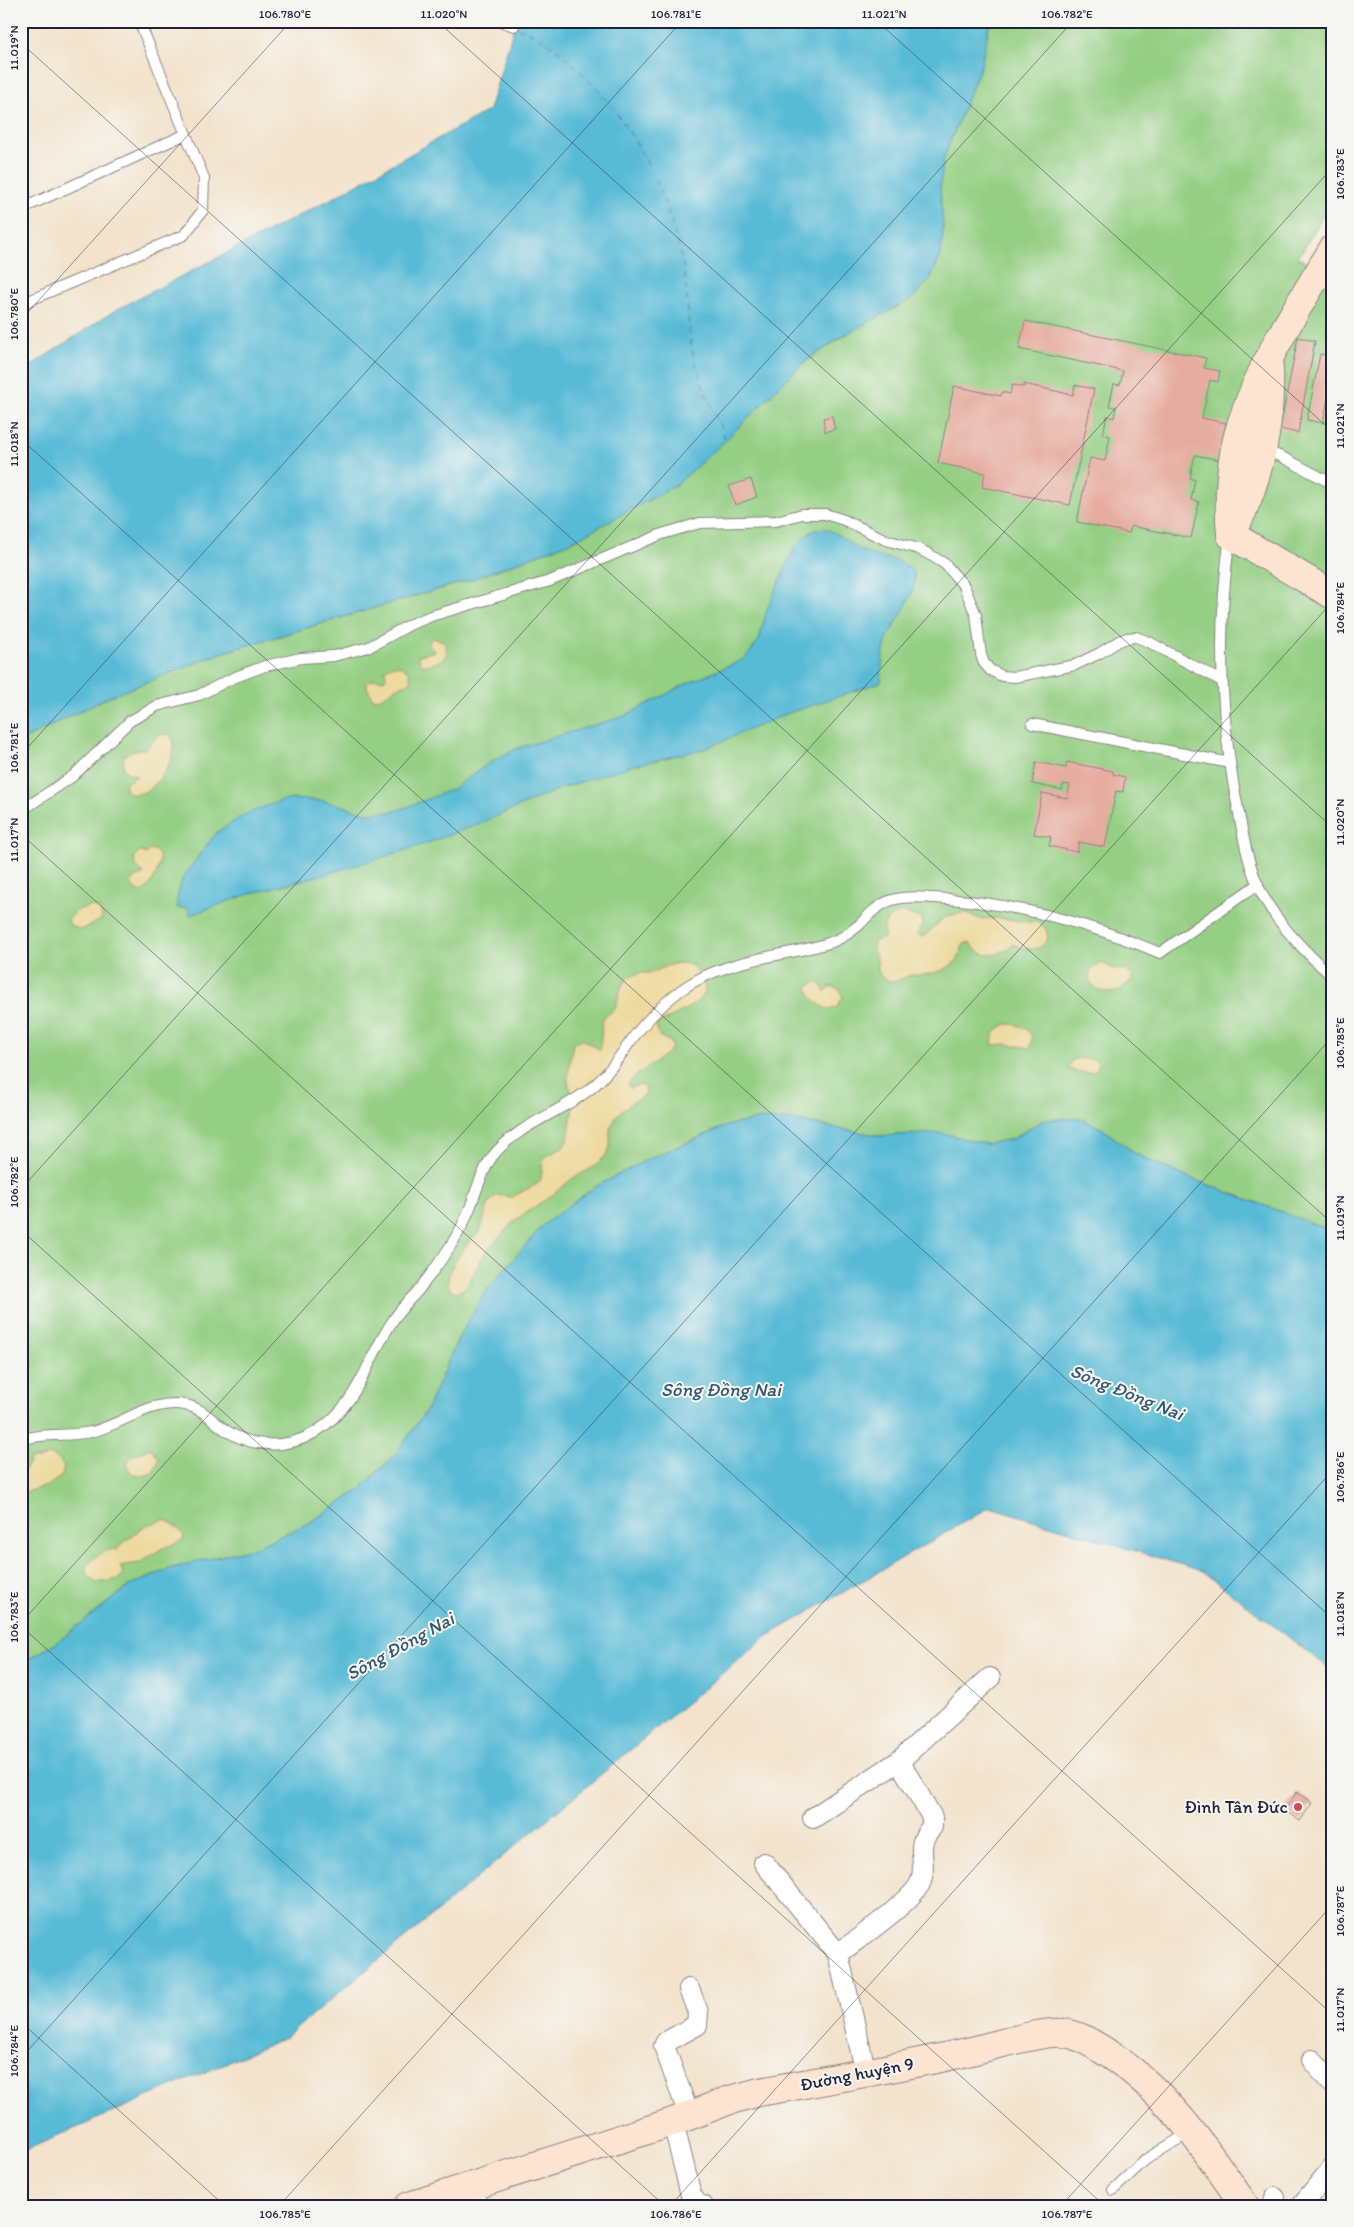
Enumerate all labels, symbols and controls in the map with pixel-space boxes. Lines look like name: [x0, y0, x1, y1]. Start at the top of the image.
text: 106.780°E: [259, 7, 312, 21]
text: 11.020°N: [421, 7, 467, 21]
text: 106.781°E: [651, 7, 702, 21]
text: 11.021°N: [861, 7, 907, 21]
text: 106.782°E: [1041, 7, 1093, 21]
text: 11.019°N: [7, 26, 21, 70]
text: 106.783°E: [1333, 148, 1347, 200]
text: 106.780°E: [7, 287, 21, 340]
text: 11.021°N: [1333, 403, 1347, 449]
text: 11.018°N: [7, 421, 21, 467]
text: 106.784°E: [1333, 582, 1347, 634]
text: 106.781°E: [7, 722, 21, 773]
text: 11.020°N: [1333, 799, 1347, 845]
text: 11.017°N: [7, 818, 21, 862]
text: 106.785°E: [1333, 1017, 1347, 1069]
text: 106.782°E: [7, 1156, 21, 1208]
text: 11.019°N: [1333, 1196, 1347, 1240]
water label: Sông Đồng Nai: [1067, 1359, 1189, 1426]
water label: Sông Đồng Nai: [661, 1378, 783, 1401]
text: 106.786°E: [1333, 1451, 1347, 1503]
text: 106.783°E: [7, 1591, 21, 1643]
text: 11.018°N: [1333, 1591, 1347, 1637]
water label: Sông Đồng Nai: [342, 1606, 460, 1685]
place label: Đình Tân Đức: [1185, 1796, 1288, 1818]
marker: Đình Tân Đức: [1292, 1801, 1304, 1813]
text: 106.787°E: [1333, 1885, 1347, 1936]
text: 11.017°N: [1333, 1988, 1347, 2032]
text: 106.784°E: [7, 2025, 21, 2077]
street label: Đường huyện 9: [798, 2052, 916, 2096]
text: 106.785°E: [259, 2207, 311, 2221]
text: 106.786°E: [650, 2207, 702, 2221]
text: 106.787°E: [1042, 2207, 1093, 2221]

